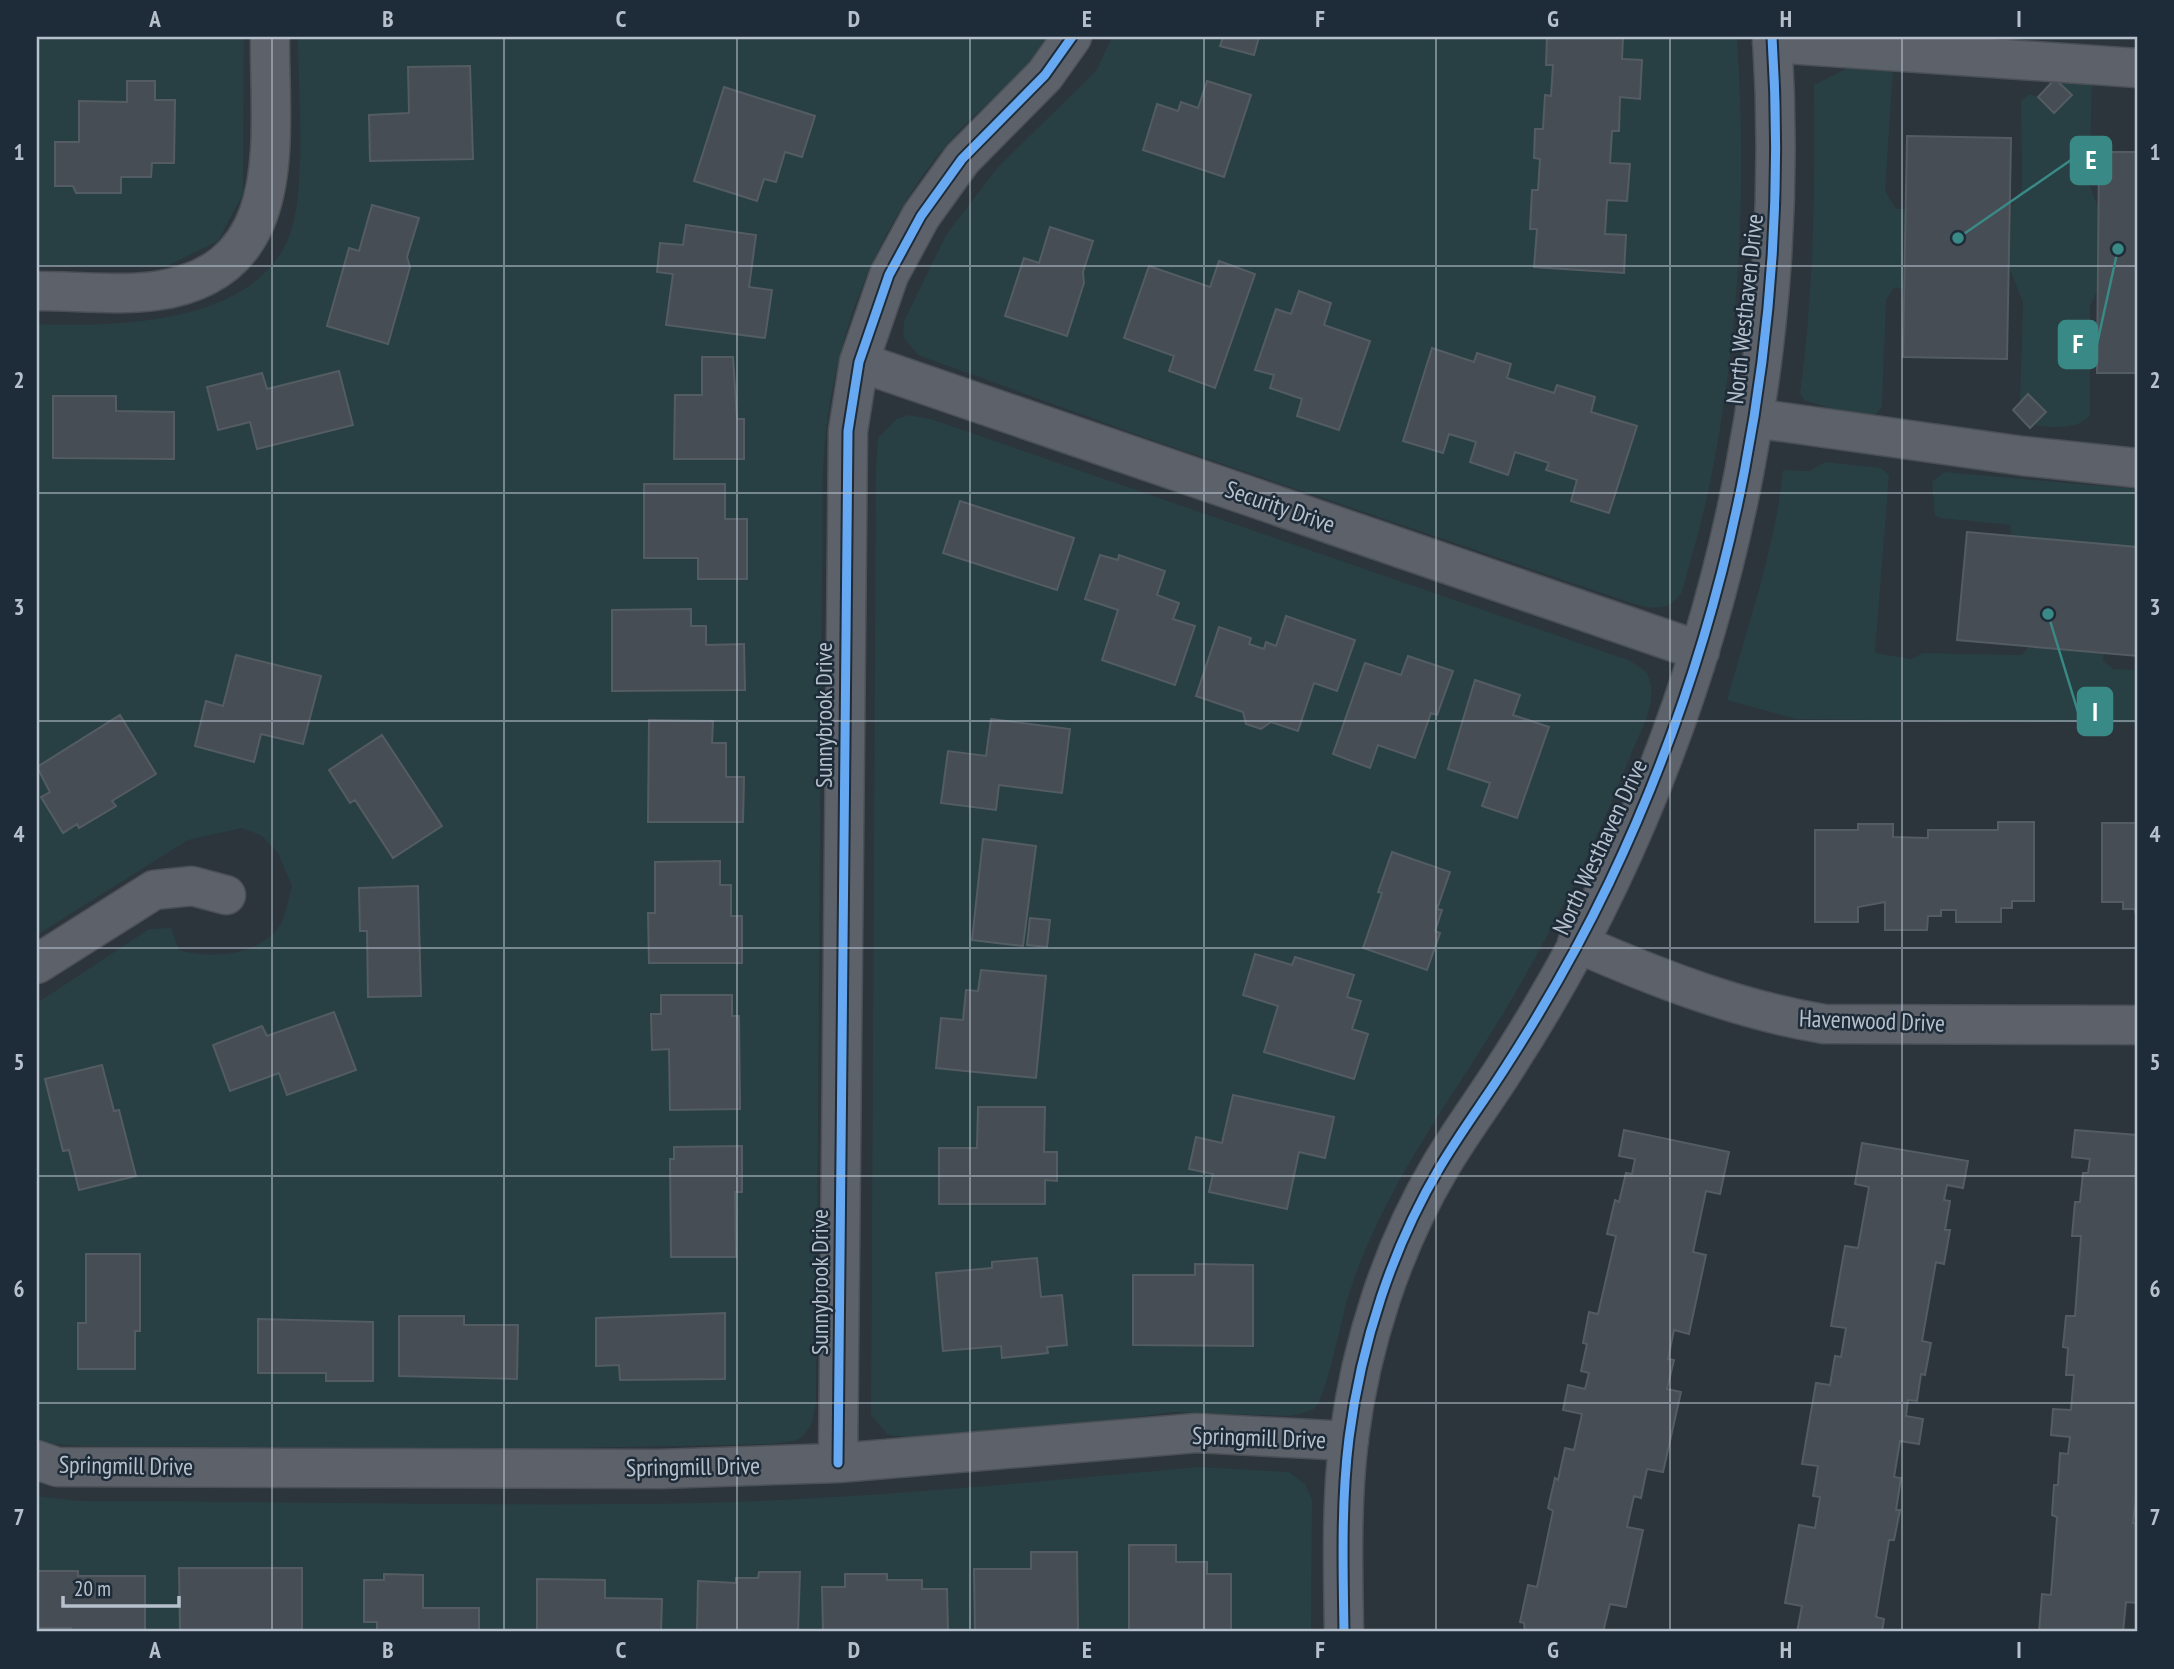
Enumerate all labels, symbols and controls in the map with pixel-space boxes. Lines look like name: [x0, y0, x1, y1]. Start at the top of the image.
text: A: [148, 4, 161, 33]
text: B: [382, 4, 394, 33]
text: C: [616, 4, 627, 33]
text: D: [848, 4, 860, 33]
text: E: [1082, 4, 1092, 33]
text: F: [1315, 4, 1325, 33]
text: G: [1547, 4, 1559, 33]
text: H: [1780, 4, 1792, 33]
text: I: [2016, 4, 2022, 33]
text: 1: [14, 137, 25, 166]
callout: E: [2071, 137, 2111, 184]
text: 1: [2150, 137, 2161, 166]
text: E: [2085, 143, 2097, 176]
street label: North Westhaven Drive: [1719, 212, 1770, 405]
callout: F: [2059, 321, 2097, 368]
text: F: [2073, 327, 2084, 360]
text: 2: [14, 365, 25, 394]
text: 2: [2150, 365, 2161, 394]
street label: Security Drive: [1221, 473, 1339, 540]
text: 3: [14, 592, 25, 621]
text: 3: [2150, 592, 2161, 621]
street label: Sunnybrook Drive: [808, 642, 839, 788]
callout: I: [2078, 688, 2112, 735]
text: I: [2092, 695, 2098, 728]
street label: North Westhaven Drive: [1545, 754, 1654, 940]
text: 4: [14, 819, 25, 848]
text: 4: [2150, 819, 2161, 848]
street label: Havenwood Drive: [1799, 1002, 1946, 1039]
text: 5: [14, 1047, 25, 1076]
text: 5: [2150, 1047, 2161, 1076]
street label: Sunnybrook Drive: [804, 1209, 835, 1355]
text: 6: [14, 1274, 25, 1303]
text: 6: [2150, 1274, 2161, 1303]
street label: Springmill Drive: [1191, 1420, 1327, 1455]
street label: Springmill Drive: [59, 1449, 193, 1482]
street label: Springmill Drive: [626, 1450, 760, 1483]
text: 7: [14, 1502, 25, 1531]
text: 7: [2150, 1502, 2161, 1531]
scale bar: [63, 1564, 178, 1608]
text: 20 m: [74, 1575, 111, 1602]
text: A: [148, 1635, 161, 1664]
text: B: [382, 1635, 394, 1664]
text: C: [616, 1635, 627, 1664]
text: D: [848, 1635, 860, 1664]
text: E: [1082, 1635, 1092, 1664]
text: F: [1315, 1635, 1325, 1664]
text: G: [1547, 1635, 1559, 1664]
text: H: [1780, 1635, 1792, 1664]
text: I: [2016, 1635, 2022, 1664]

